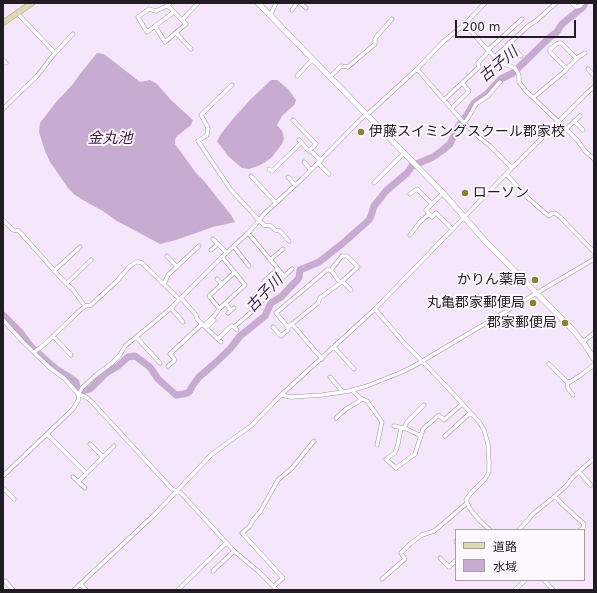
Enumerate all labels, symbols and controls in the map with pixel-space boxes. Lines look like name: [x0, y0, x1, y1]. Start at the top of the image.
scale bar: [457, 12, 578, 38]
text: 200 m: [462, 20, 500, 34]
water label: 古子川: [476, 44, 522, 86]
place label: 伊藤スイミングスクール郡家校: [369, 124, 565, 140]
marker: 伊藤スイミングスクール郡家校: [356, 127, 366, 137]
water label: 金丸池: [88, 130, 132, 148]
place label: ローソン: [473, 185, 529, 201]
marker: ローソン: [460, 188, 470, 198]
water label: 古子川: [243, 272, 287, 316]
place label: かりん薬局: [457, 272, 527, 288]
marker: かりん薬局: [530, 275, 540, 285]
place label: 丸亀郡家郵便局: [427, 295, 525, 311]
marker: 丸亀郡家郵便局: [528, 298, 538, 308]
place label: 郡家郵便局: [487, 315, 557, 331]
marker: 郡家郵便局: [560, 318, 570, 328]
legend: [455, 529, 585, 581]
text: 道路: [493, 540, 517, 554]
text: 水域: [493, 560, 517, 574]

